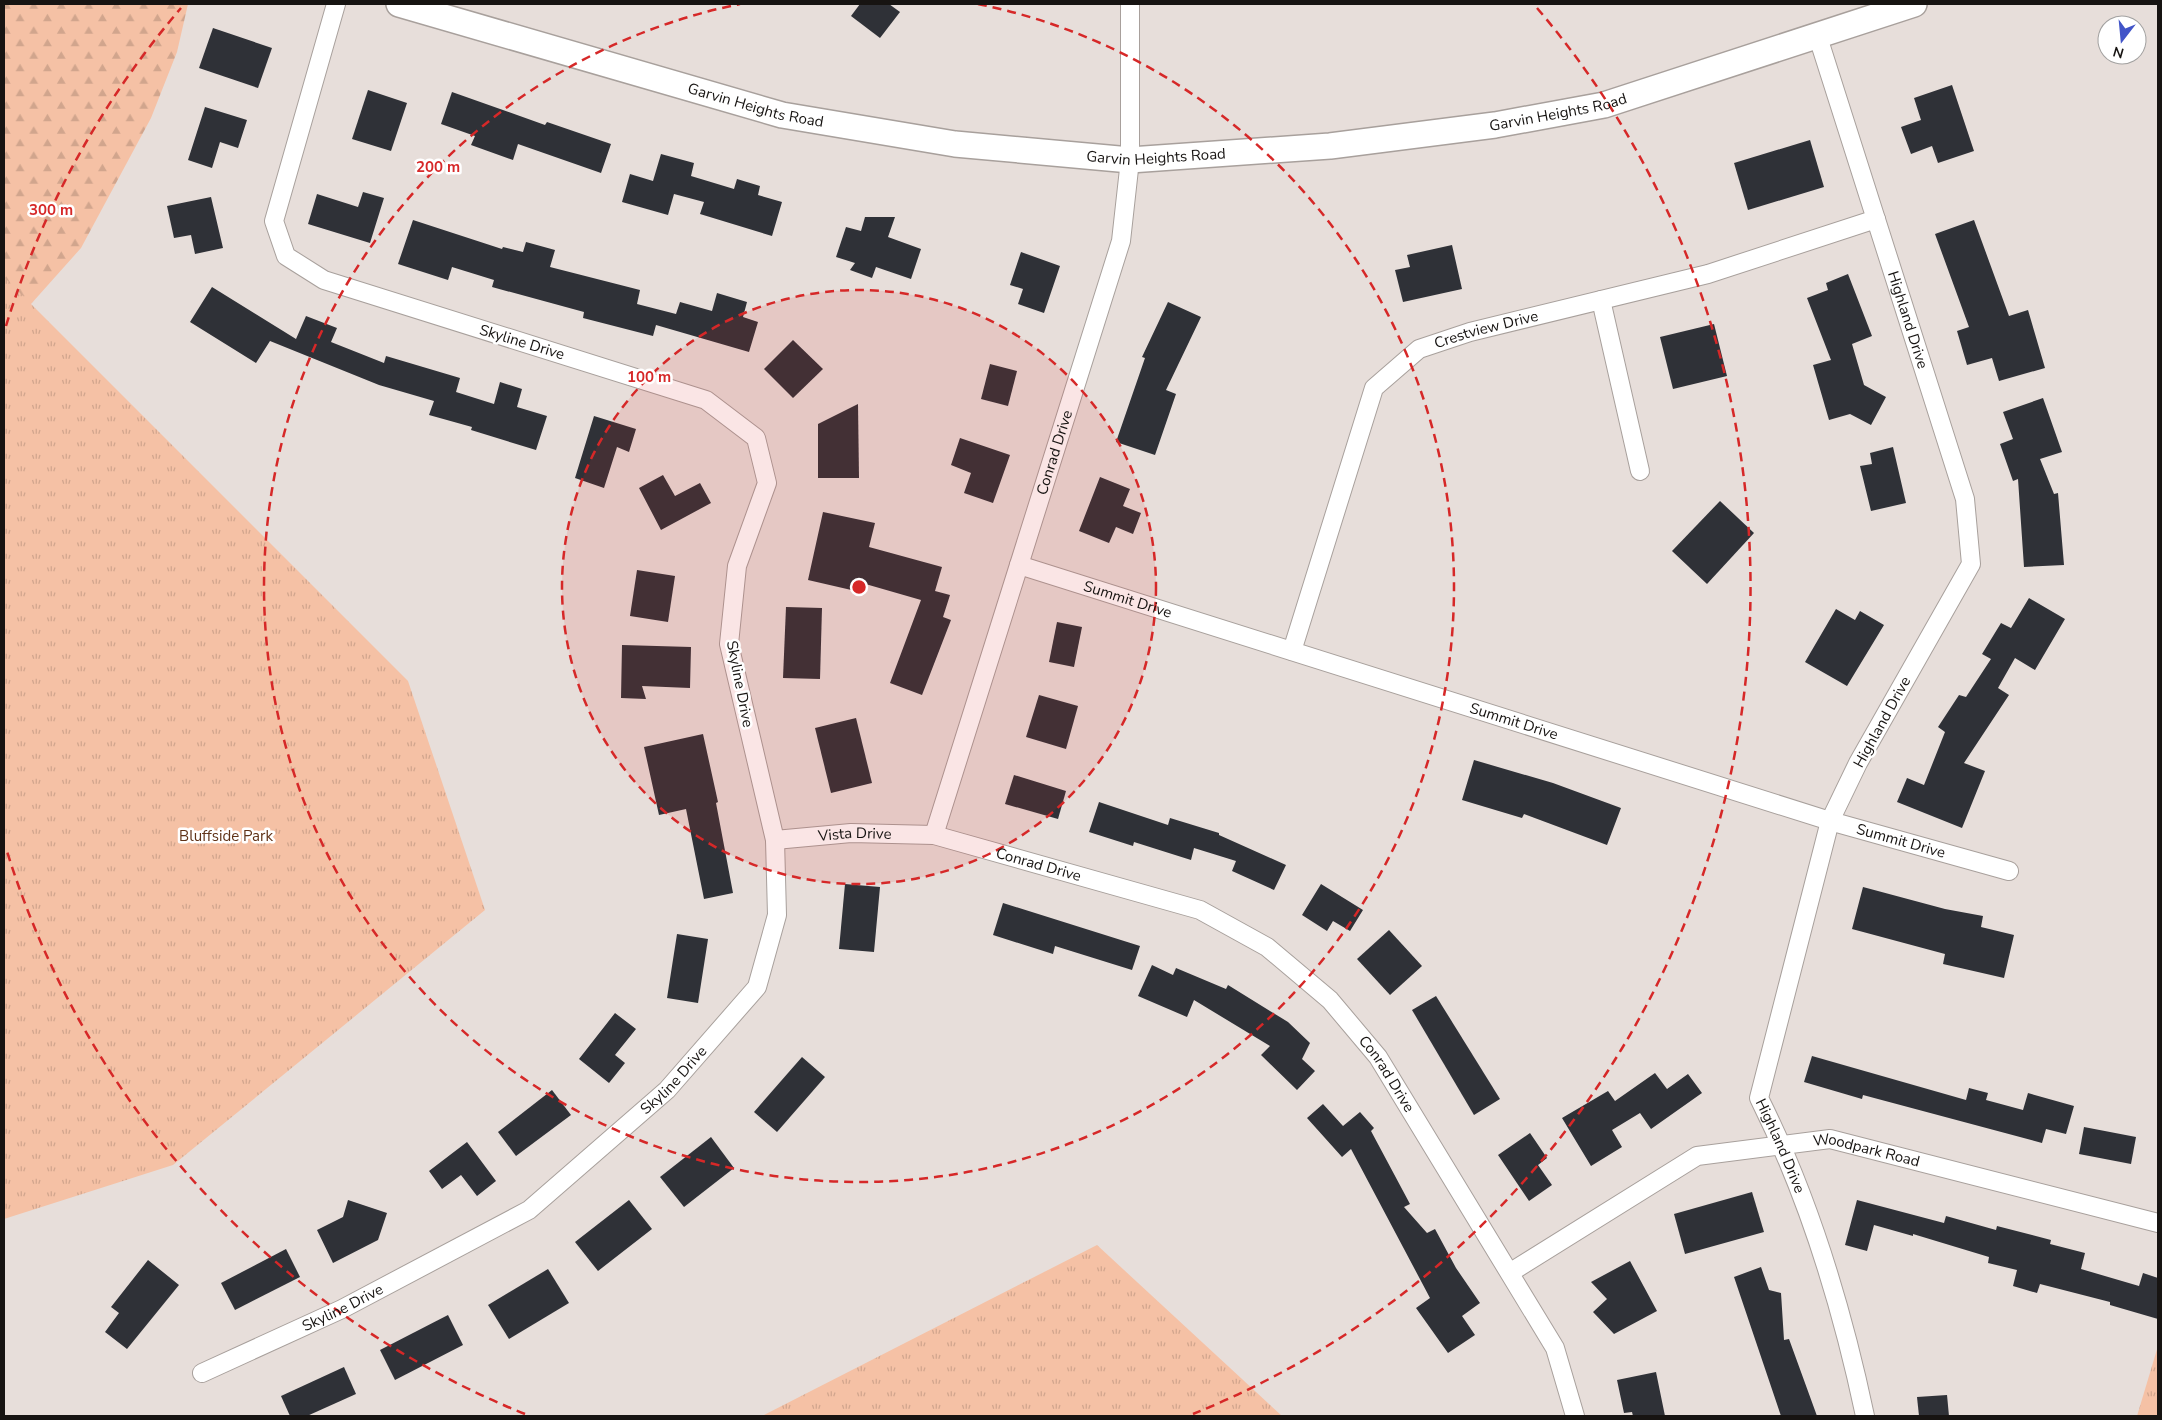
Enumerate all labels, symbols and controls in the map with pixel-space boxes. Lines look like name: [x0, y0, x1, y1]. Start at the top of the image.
north arrow: [2097, 15, 2147, 65]
text: N: [2111, 41, 2126, 63]
street label: Garvin Heights Road: [685, 78, 825, 132]
street label: Garvin Heights Road: [1488, 88, 1629, 136]
street label: Garvin Heights Road: [1085, 143, 1226, 170]
text: 200 m: [416, 157, 460, 177]
text: 300 m: [29, 200, 73, 220]
street label: Highland Drive: [1883, 269, 1933, 371]
street label: Crestview Drive: [1431, 306, 1540, 353]
street label: Skyline Drive: [477, 320, 567, 364]
text: 100 m: [627, 367, 671, 387]
street label: Conrad Drive: [1032, 408, 1077, 497]
street label: Summit Drive: [1081, 576, 1174, 623]
centre of rings: [850, 578, 868, 596]
street label: Skyline Drive: [722, 639, 758, 729]
street label: Highland Drive: [1849, 673, 1915, 771]
street label: Summit Drive: [1467, 698, 1561, 745]
street label: Summit Drive: [1854, 819, 1948, 863]
street label: Vista Drive: [816, 823, 892, 846]
park label: Bluffside Park: [179, 826, 273, 846]
street label: Conrad Drive: [994, 843, 1084, 886]
street label: Conrad Drive: [1354, 1031, 1419, 1116]
street label: Skyline Drive: [636, 1041, 711, 1119]
street label: Highland Drive: [1751, 1095, 1810, 1196]
street label: Woodpark Road: [1812, 1129, 1922, 1172]
street label: Skyline Drive: [299, 1279, 387, 1336]

